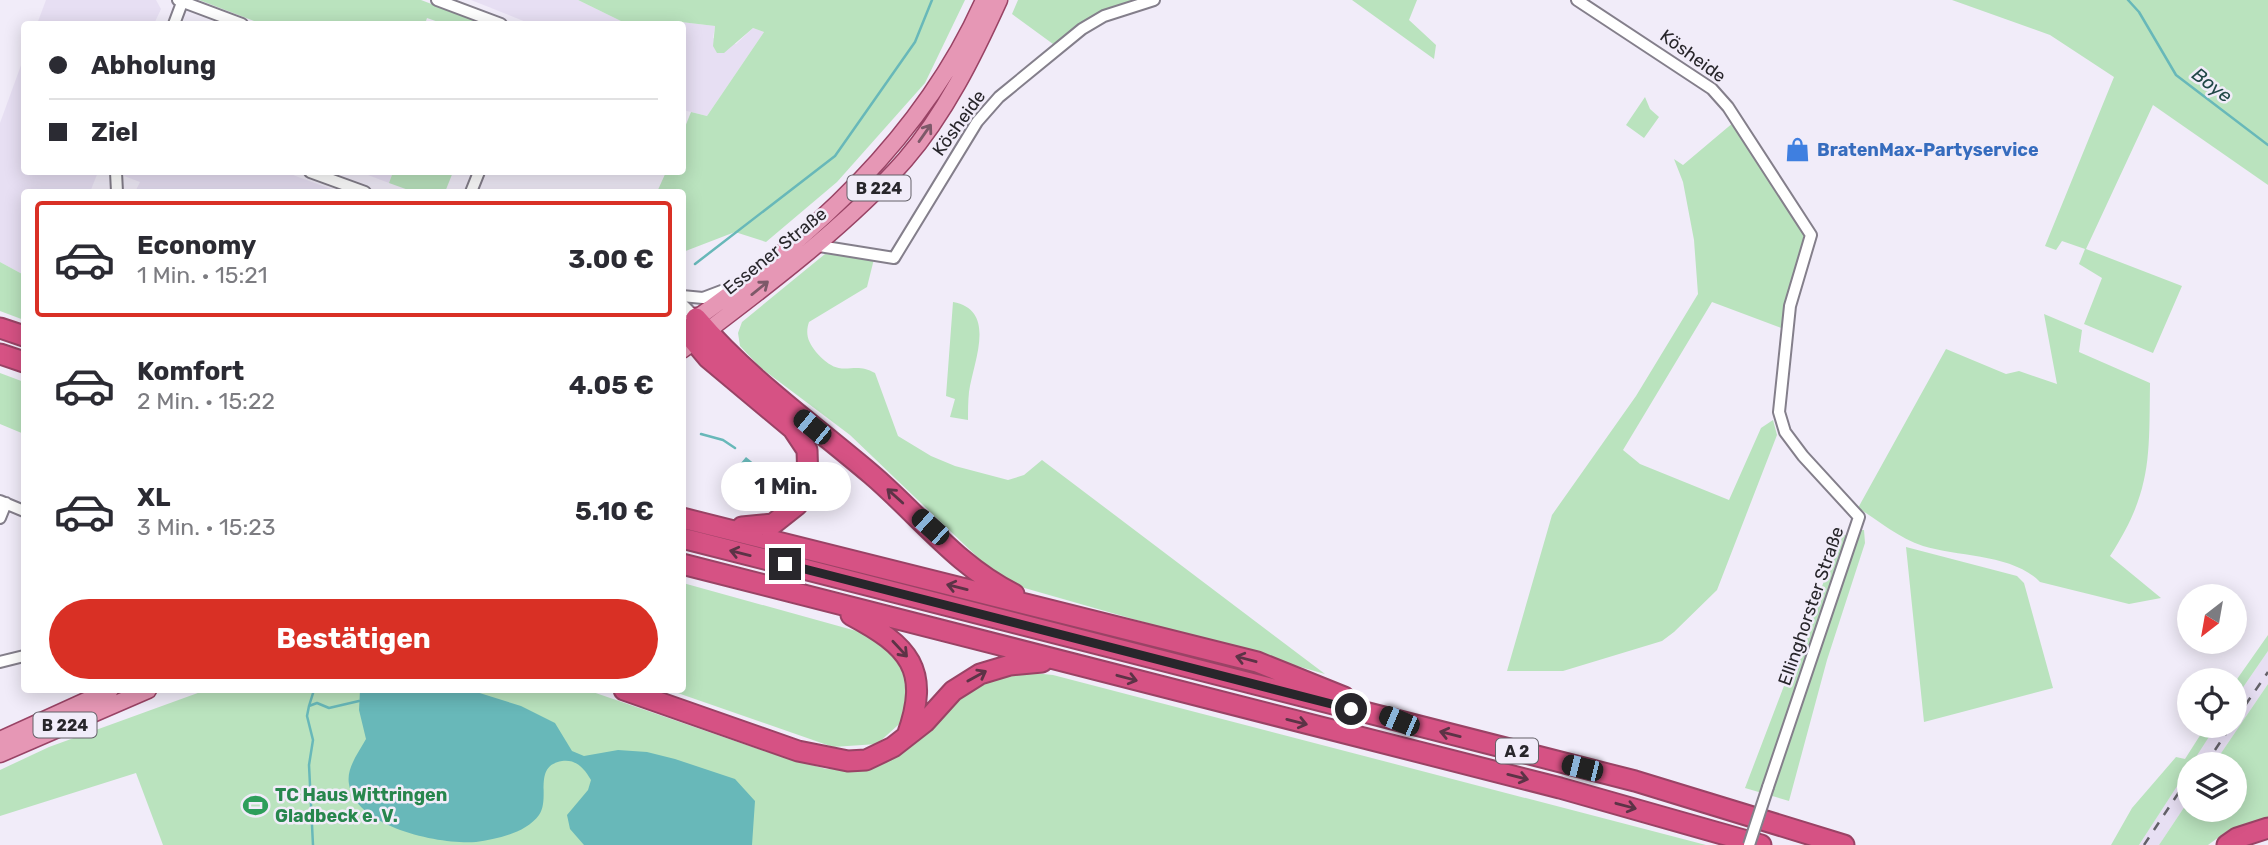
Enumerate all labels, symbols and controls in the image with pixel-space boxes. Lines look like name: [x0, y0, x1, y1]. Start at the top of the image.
street label: Kösheide: [1656, 25, 1730, 87]
text: Abholung: [91, 50, 216, 81]
water label: Boye: [2188, 63, 2237, 108]
street label: Kösheide: [928, 86, 990, 160]
text: Ziel: [91, 117, 138, 148]
one-way arrow: [918, 124, 932, 143]
shop icon: BratenMax-Partyservice: [1783, 136, 1811, 164]
place label: BratenMax-Partyservice: [1817, 139, 2039, 161]
road number: B 224: [848, 176, 910, 200]
street label: Essener Straße: [719, 203, 831, 299]
icon: car: [53, 228, 116, 291]
text: Economy: [137, 230, 256, 261]
text: 3.00 €: [568, 244, 654, 275]
text: 1 Min. · 15:21: [137, 261, 268, 289]
one-way arrow: [751, 281, 769, 296]
icon: car: [53, 354, 116, 417]
text: Komfort: [137, 356, 244, 387]
text: 4.05 €: [569, 370, 654, 401]
text: 2 Min. · 15:22: [137, 387, 275, 415]
car: [790, 406, 835, 448]
callout: 1 Min.: [720, 462, 850, 512]
text: 1 Min.: [754, 472, 818, 500]
icon: car: [53, 480, 116, 543]
text: XL: [137, 482, 170, 513]
one-way arrow: [886, 488, 904, 504]
text: 5.10 €: [575, 496, 654, 527]
car: [908, 505, 953, 549]
text: 3 Min. · 15:23: [137, 513, 276, 541]
street label: Ellinghorster Straße: [1773, 524, 1849, 688]
one-way arrow: [729, 546, 752, 559]
route end: [769, 548, 801, 580]
one-way arrow: [946, 580, 969, 593]
north arrow: [2177, 584, 2247, 654]
map controls: [2177, 584, 2247, 822]
button: Bestätigen: [49, 599, 658, 679]
one-way arrow: [892, 640, 908, 658]
one-way arrow: [1235, 652, 1257, 665]
button: locate: [2177, 668, 2247, 738]
one-way arrow: [966, 669, 987, 682]
one-way arrow: [1115, 672, 1138, 685]
route start: [1335, 693, 1367, 725]
car: [1376, 703, 1423, 739]
road number: B 224: [34, 712, 96, 738]
one-way arrow: [1285, 716, 1308, 729]
one-way arrow: [1439, 727, 1462, 740]
road number: A 2: [1496, 738, 1538, 764]
button: layers: [2177, 752, 2247, 822]
car: [1560, 753, 1605, 783]
one-way arrow: [1506, 771, 1528, 784]
place label: TC Haus Wittringen Gladbeck e. V.: [275, 784, 447, 827]
sports icon: TC Haus Wittringen Gladbeck e. V.: [241, 791, 269, 819]
one-way arrow: [1614, 800, 1637, 813]

